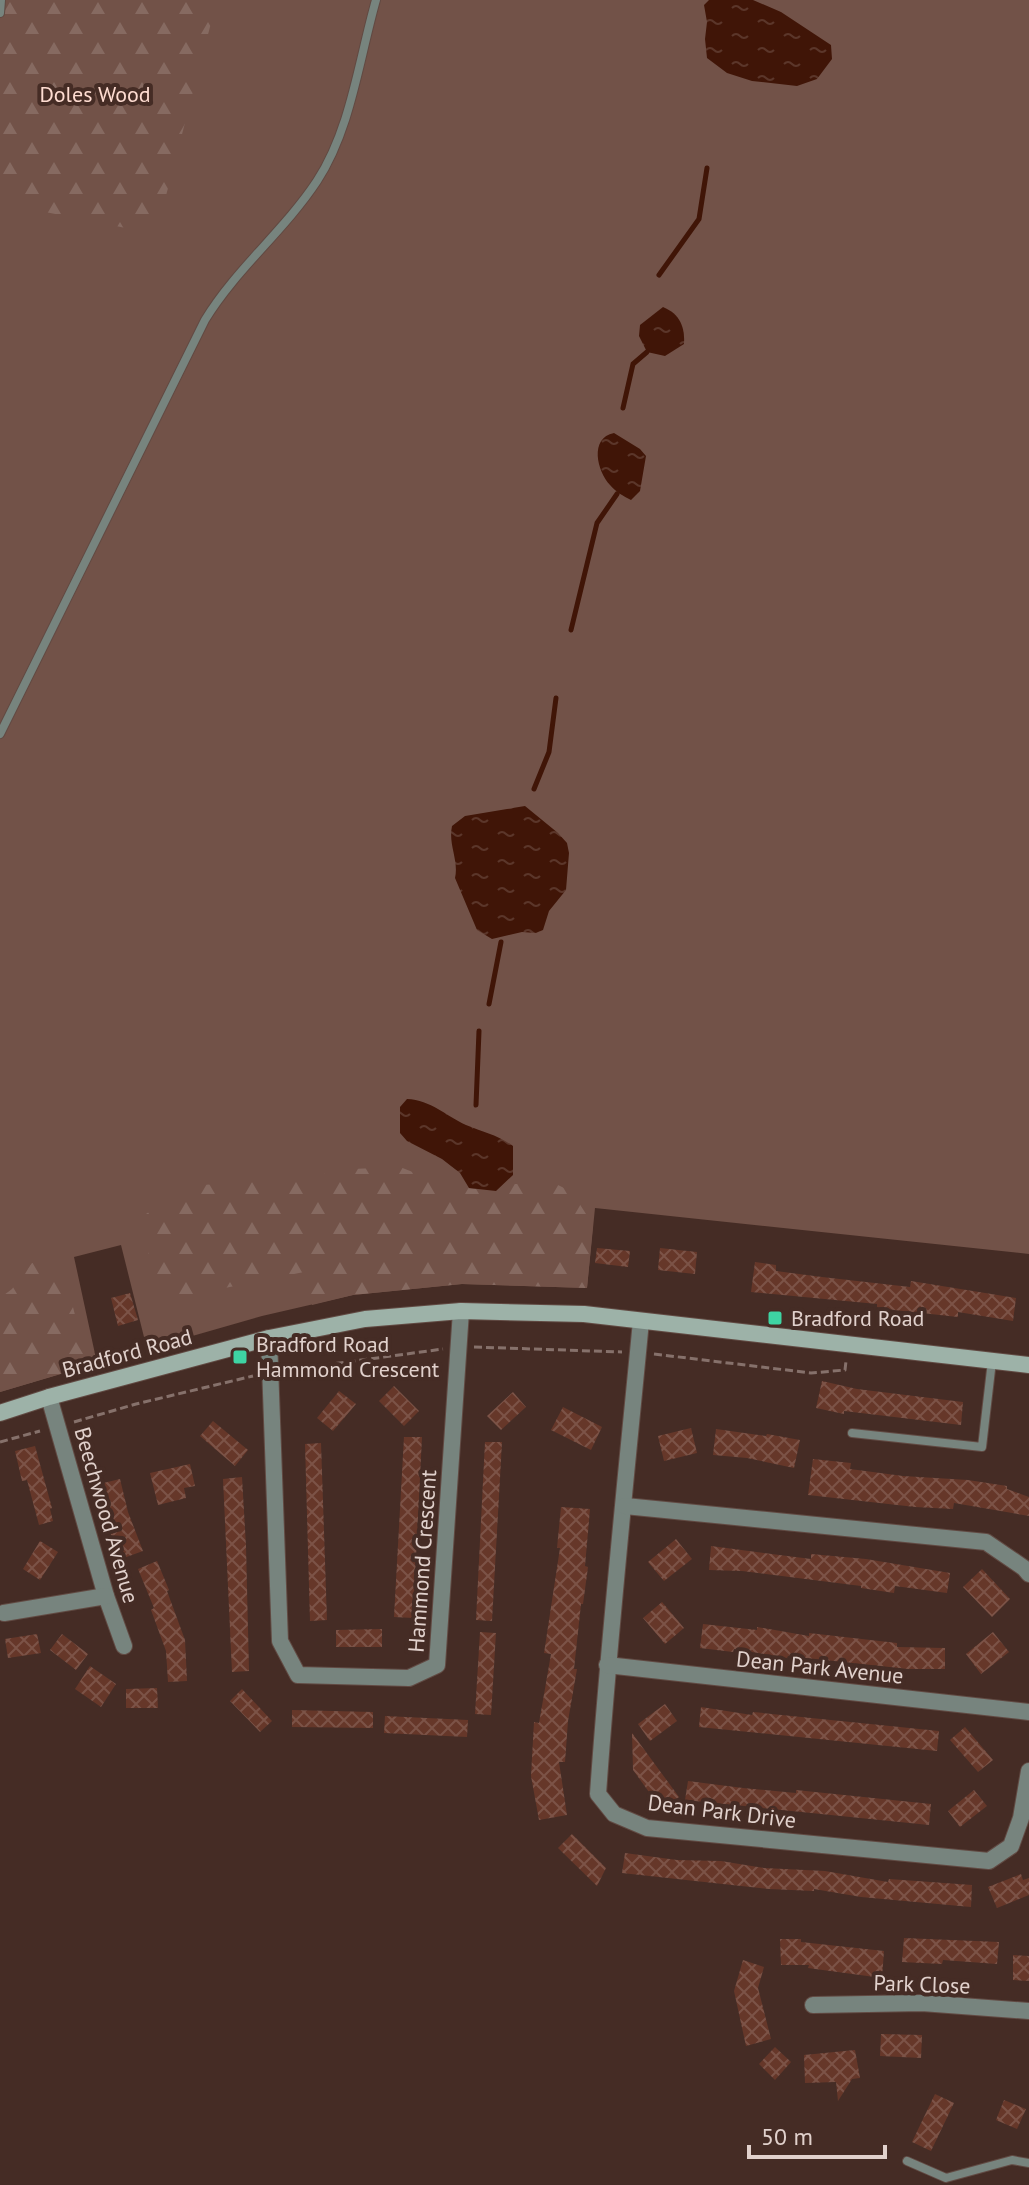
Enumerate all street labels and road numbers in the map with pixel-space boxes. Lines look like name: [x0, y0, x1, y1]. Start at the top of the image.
street label: Bradford Road: [59, 1322, 195, 1384]
street label: Beechwood Avenue: [68, 1424, 146, 1606]
street label: Hammond Crescent: [402, 1468, 442, 1653]
street label: Dean Park Avenue: [735, 1644, 905, 1690]
street label: Dean Park Drive: [646, 1788, 798, 1834]
street label: Park Close: [873, 1968, 971, 2000]

